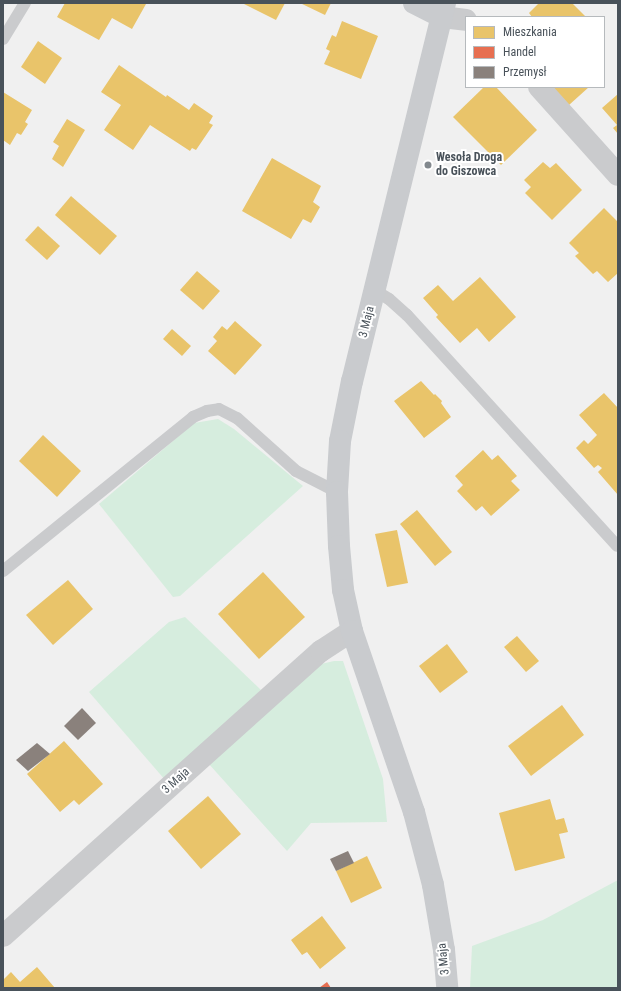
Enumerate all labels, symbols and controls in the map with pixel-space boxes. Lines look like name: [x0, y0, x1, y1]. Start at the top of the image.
legend: [465, 16, 605, 88]
text: Mieszkania: [503, 25, 557, 39]
text: Handel: [503, 45, 536, 59]
text: Przemysł: [503, 65, 547, 79]
place label: Wesoła Droga do Giszowca: [436, 151, 502, 179]
marker: Wesoła Droga do Giszowca: [423, 160, 433, 170]
street label: 3 Maja: [356, 305, 378, 339]
street label: 3 Maja: [159, 765, 193, 797]
street label: 3 Maja: [435, 942, 453, 976]

